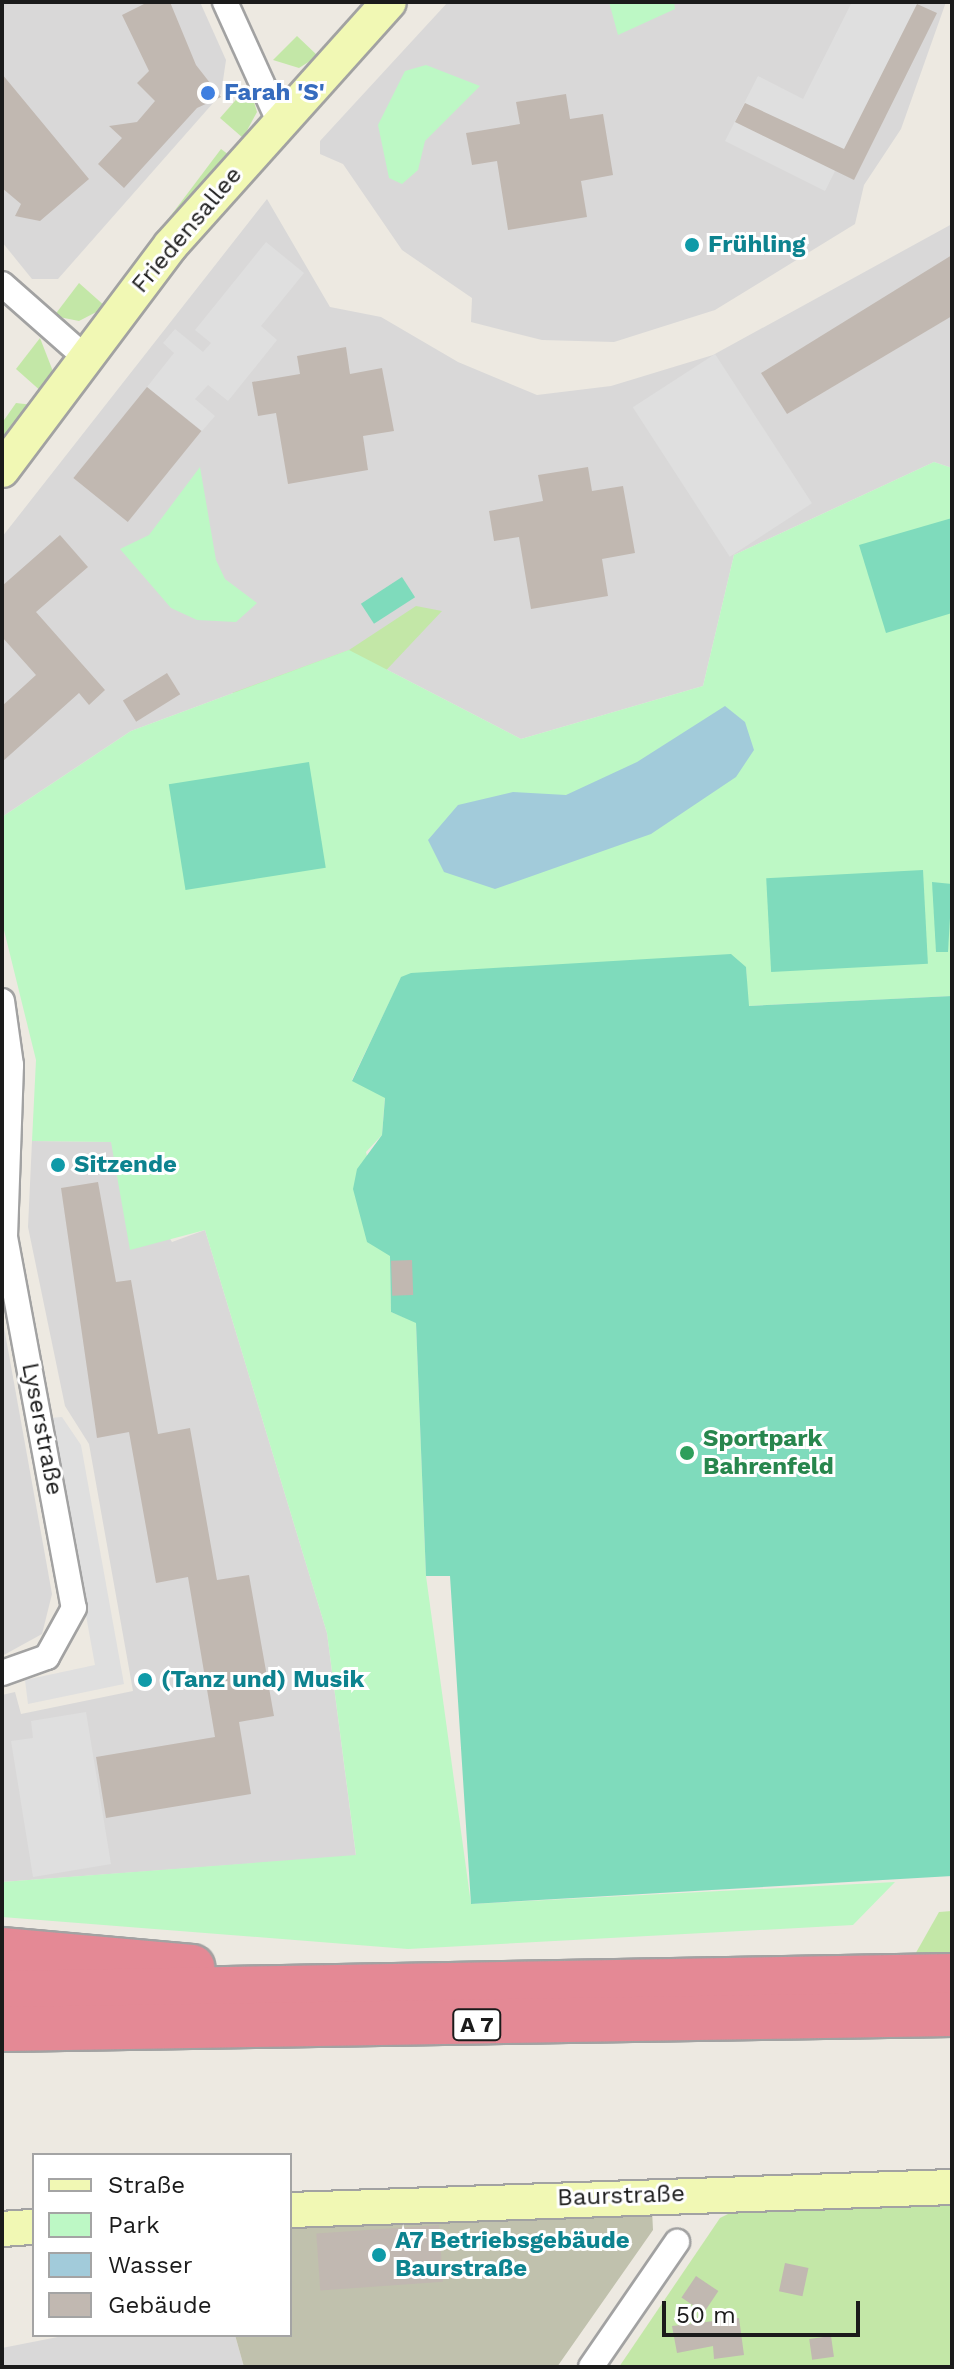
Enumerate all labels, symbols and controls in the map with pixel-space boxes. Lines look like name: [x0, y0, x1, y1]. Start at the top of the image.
place label: Farah 'S': [224, 79, 325, 107]
marker: Farah 'S': [199, 84, 217, 102]
street label: Friedensallee: [126, 161, 248, 299]
place label: Frühling: [708, 231, 806, 259]
marker: Frühling: [683, 236, 701, 254]
place label: Sitzende: [74, 1151, 177, 1179]
marker: Sitzende: [49, 1156, 67, 1174]
street label: Lyserstraße: [15, 1360, 69, 1498]
place label: Sportpark Bahrenfeld: [703, 1425, 834, 1481]
marker: Sportpark Bahrenfeld: [678, 1444, 696, 1462]
place label: (Tanz und) Musik: [161, 1666, 364, 1694]
marker: (Tanz und) Musik: [136, 1671, 154, 1689]
road number: A 7: [451, 2007, 503, 2043]
legend: [32, 2153, 292, 2337]
text: Straße: [108, 2171, 185, 2199]
street label: Baurstraße: [557, 2179, 685, 2213]
text: Park: [108, 2211, 160, 2239]
place label: A7 Betriebsgebäude Baurstraße: [395, 2227, 630, 2283]
marker: A7 Betriebsgebäude Baurstraße: [370, 2246, 388, 2264]
text: Wasser: [108, 2251, 193, 2279]
scale bar: [666, 2285, 864, 2335]
text: Gebäude: [108, 2291, 212, 2319]
text: 50 m: [676, 2301, 736, 2329]

